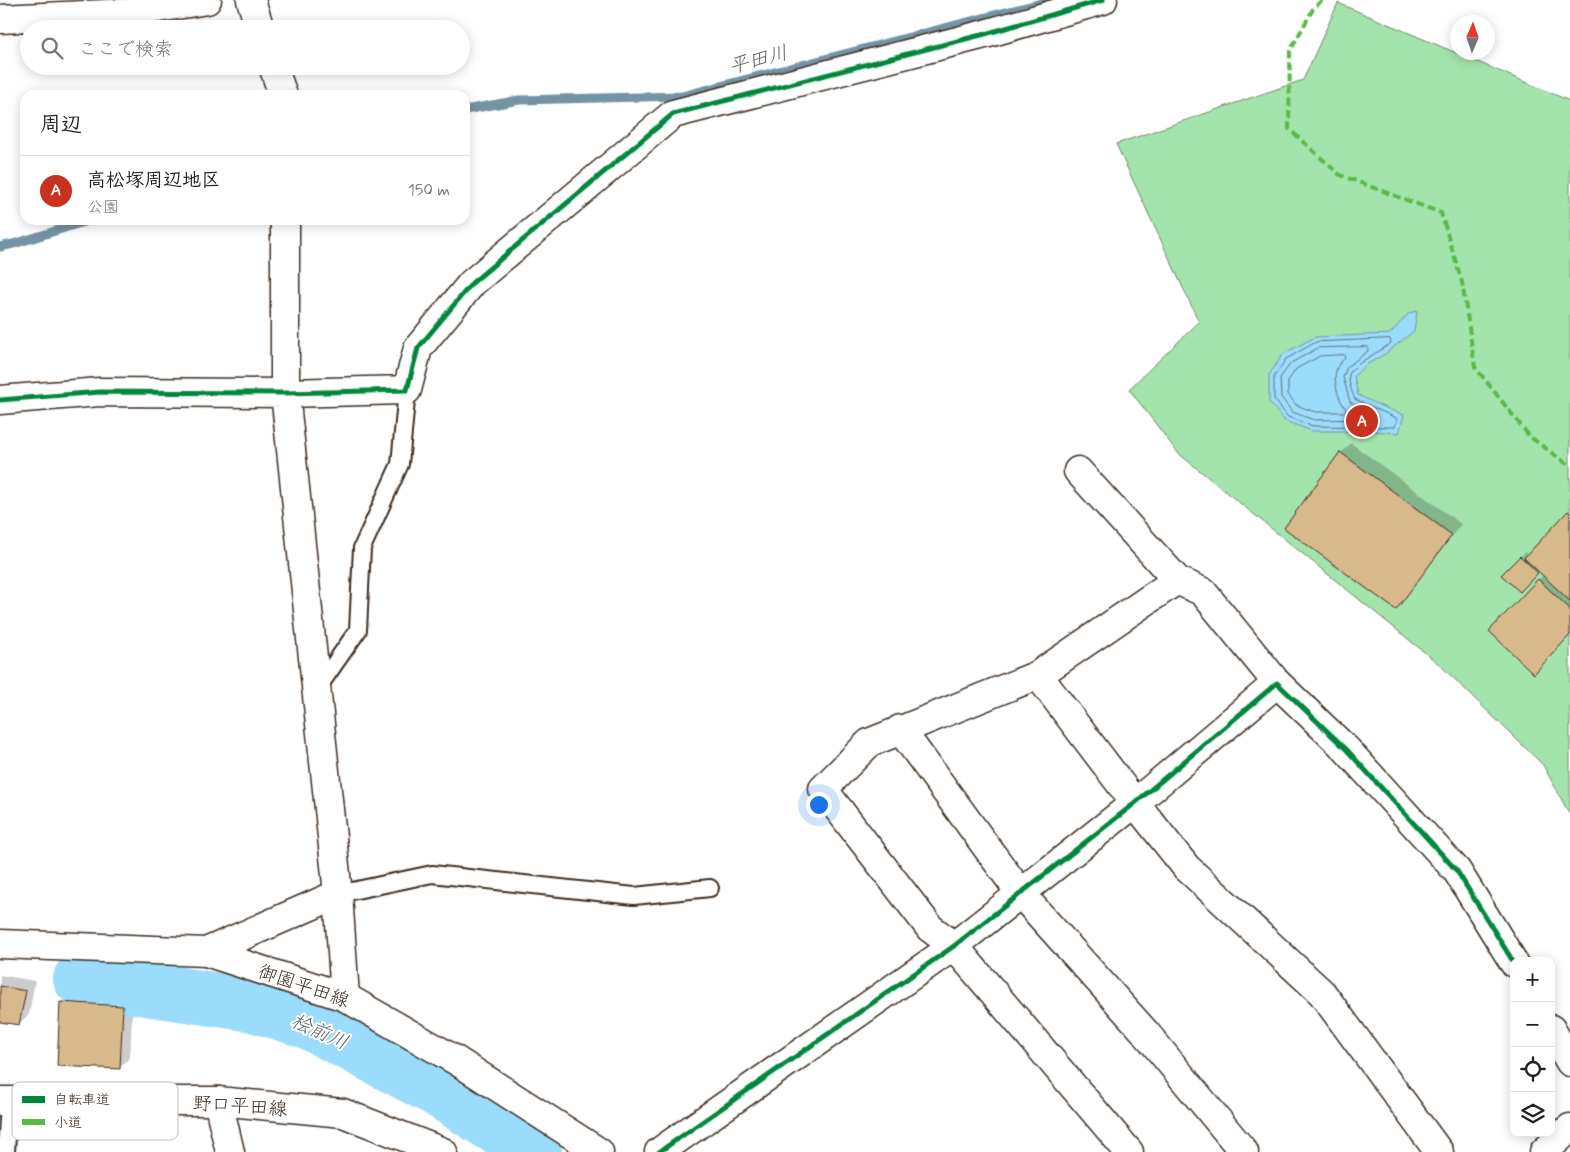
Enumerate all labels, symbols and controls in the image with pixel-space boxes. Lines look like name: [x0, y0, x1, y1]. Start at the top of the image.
north arrow: [1450, 15, 1495, 60]
search box: [20, 20, 470, 75]
icon: search: [38, 34, 66, 62]
text: ここで検索: [78, 37, 173, 62]
water label: 平田川: [726, 40, 791, 81]
text: 周辺: [40, 111, 82, 139]
text: 高松塚周辺地区: [87, 168, 220, 193]
text: A: [51, 180, 61, 201]
text: 150 m: [408, 180, 450, 201]
text: 公園: [87, 197, 119, 218]
pin: A: [1346, 402, 1378, 440]
your location: [806, 792, 832, 818]
map controls: [1510, 957, 1555, 1137]
button: +: [1510, 957, 1555, 1002]
street label: 御園平田線: [255, 959, 353, 1014]
button: −: [1510, 1002, 1555, 1047]
water label: 桧前川: [286, 1008, 352, 1057]
button: locate: [1510, 1047, 1555, 1092]
legend: [12, 1082, 178, 1140]
text: 自転車道: [54, 1091, 110, 1109]
street label: 野口平田線: [192, 1091, 288, 1122]
button: layers: [1510, 1092, 1555, 1137]
text: 小道: [54, 1114, 82, 1132]

